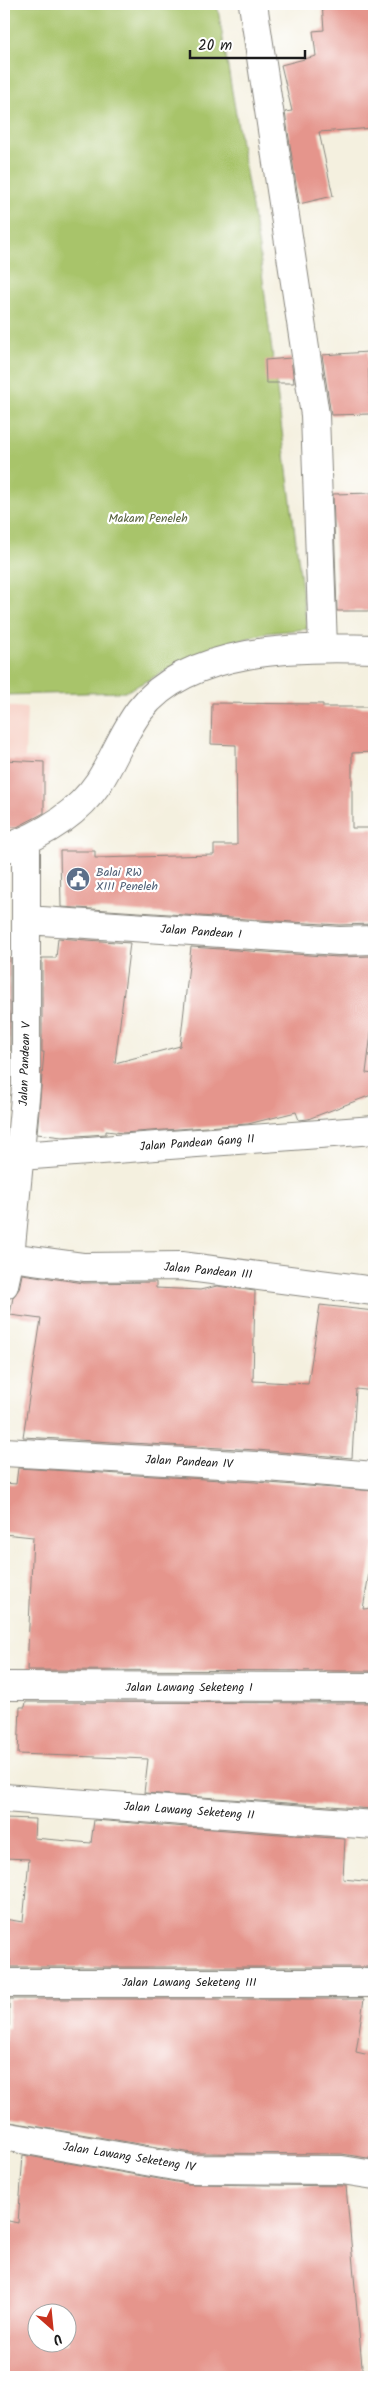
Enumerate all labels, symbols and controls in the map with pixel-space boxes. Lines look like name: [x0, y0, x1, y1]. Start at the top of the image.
scale bar: [190, 28, 306, 60]
text: 20 m: [198, 34, 232, 58]
park label: Makam Peneleh: [108, 509, 188, 528]
place label: Balai RW XIII Peneleh: [96, 863, 158, 896]
public building icon: Balai RW XIII Peneleh: [65, 866, 91, 892]
street label: Jalan Pandean I: [160, 920, 243, 944]
street label: Jalan Pandean V: [14, 1020, 36, 1106]
street label: Jalan Pandean Gang II: [139, 1129, 255, 1156]
street label: Jalan Pandean III: [163, 1258, 253, 1284]
street label: Jalan Pandean IV: [145, 1450, 235, 1474]
street label: Jalan Lawang Seketeng I: [125, 1678, 253, 1697]
street label: Jalan Lawang Seketeng II: [123, 1797, 255, 1825]
street label: Jalan Lawang Seketeng III: [122, 1973, 257, 1992]
street label: Jalan Lawang Seketeng IV: [62, 2137, 198, 2177]
north arrow: [28, 2304, 78, 2354]
text: U: [48, 2327, 66, 2351]

